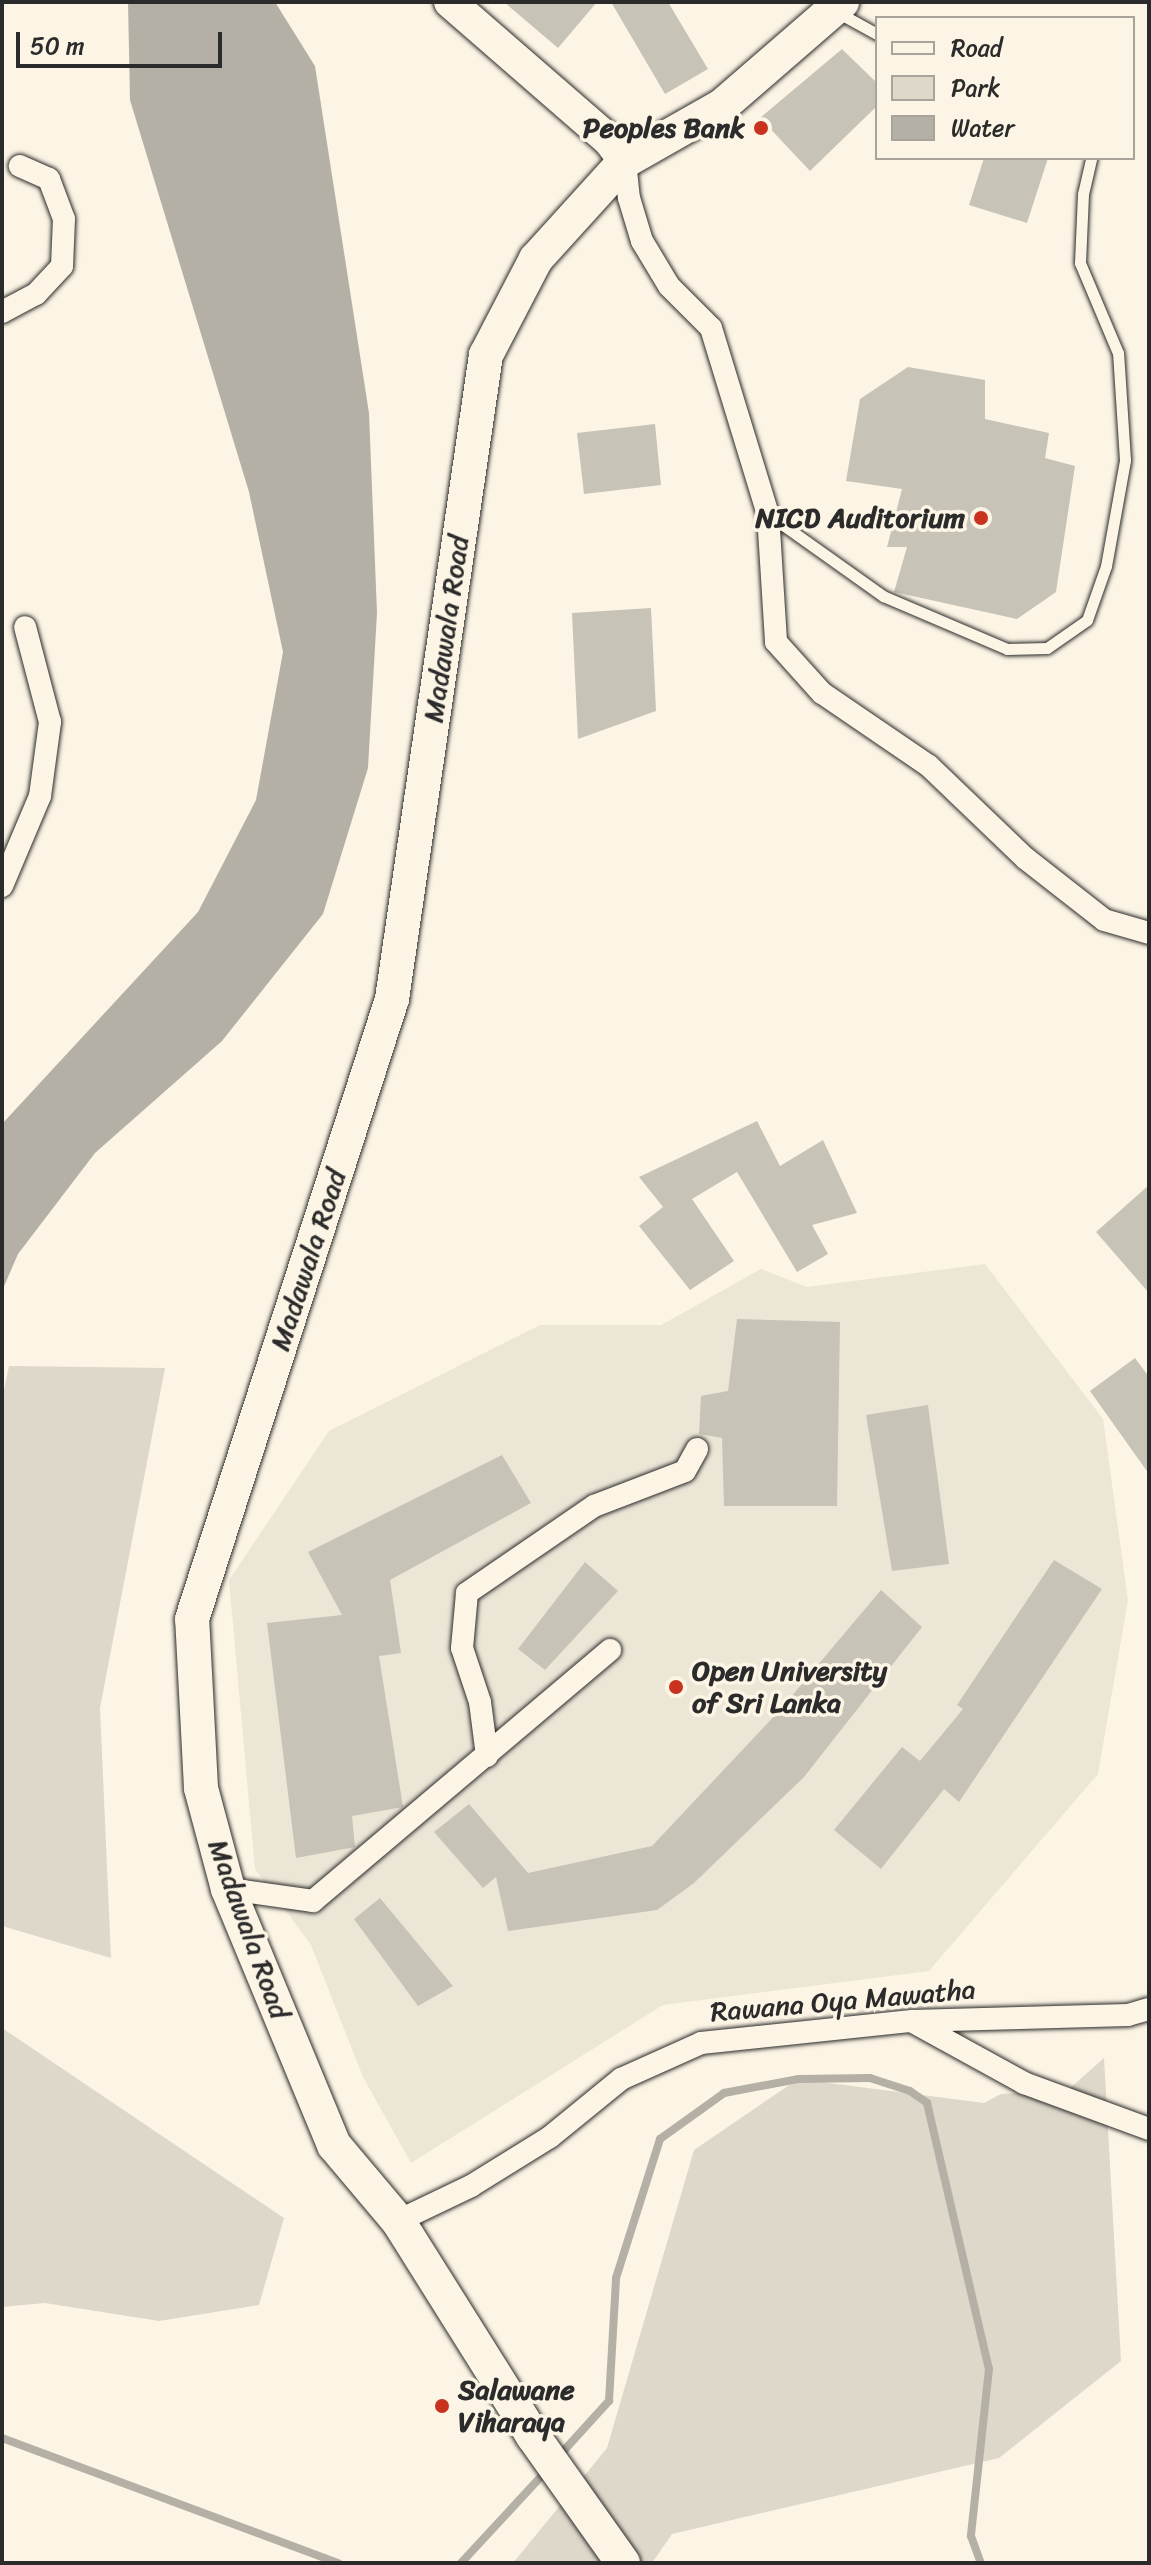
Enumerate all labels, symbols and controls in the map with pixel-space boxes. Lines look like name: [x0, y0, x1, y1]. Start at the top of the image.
scale bar: [20, 16, 226, 66]
legend: [875, 16, 1135, 160]
text: 50 m: [30, 25, 85, 67]
text: Road: [951, 27, 1002, 69]
text: Park: [951, 67, 1000, 109]
text: Water: [951, 107, 1014, 149]
place label: Peoples Bank: [583, 111, 745, 145]
marker: Peoples Bank: [752, 119, 770, 137]
place label: NICD Auditorium: [755, 501, 965, 535]
marker: NICD Auditorium: [972, 509, 990, 527]
street label: Madawala Road: [416, 533, 476, 725]
street label: Madawala Road: [263, 1165, 353, 1355]
place label: Open University of Sri Lanka: [692, 1654, 889, 1720]
marker: Open University of Sri Lanka: [667, 1678, 685, 1696]
street label: Madawala Road: [201, 1835, 297, 2023]
street label: Rawana Oya Mawatha: [709, 1973, 977, 2029]
place label: Salawane Viharaya: [458, 2373, 575, 2439]
marker: Salawane Viharaya: [433, 2397, 451, 2415]

